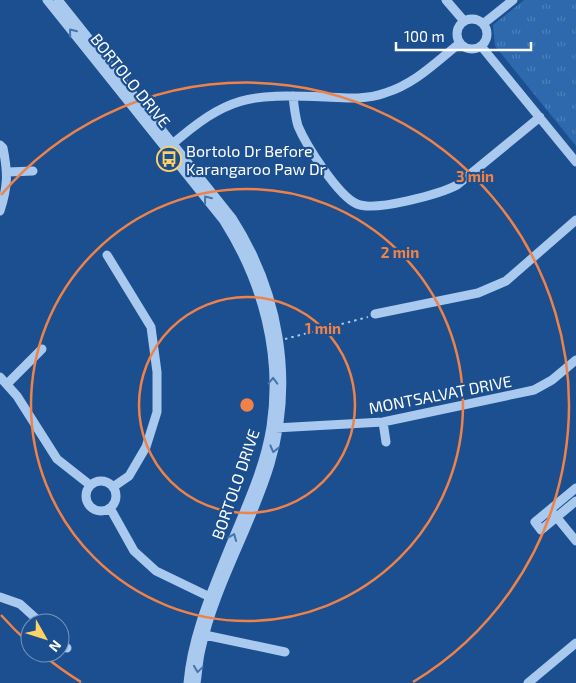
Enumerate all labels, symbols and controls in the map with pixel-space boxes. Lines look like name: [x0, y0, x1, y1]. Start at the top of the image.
scale bar: [396, 20, 531, 52]
text: 100 m: [404, 27, 445, 45]
one-way arrow: [69, 28, 78, 37]
street label: BORTOLO DRIVE: [87, 29, 175, 131]
place label: Bortolo Dr Before Karangaroo Paw Dr: [186, 141, 327, 178]
bus stop icon: Bortolo Dr Before Karangaroo Paw Dr: [156, 146, 182, 172]
text: 3 min: [456, 167, 494, 185]
one-way arrow: [204, 195, 213, 205]
text: 2 min: [381, 243, 419, 261]
text: 1 min: [305, 319, 341, 337]
street label: MONTSALVAT DRIVE: [367, 371, 513, 417]
one-way arrow: [268, 377, 278, 384]
centre of rings: [238, 396, 256, 414]
street label: BORTOLO DRIVE: [207, 426, 263, 542]
one-way arrow: [269, 445, 280, 454]
one-way arrow: [227, 533, 238, 542]
north arrow: [20, 613, 70, 663]
text: N: [46, 637, 65, 656]
one-way arrow: [193, 665, 204, 673]

